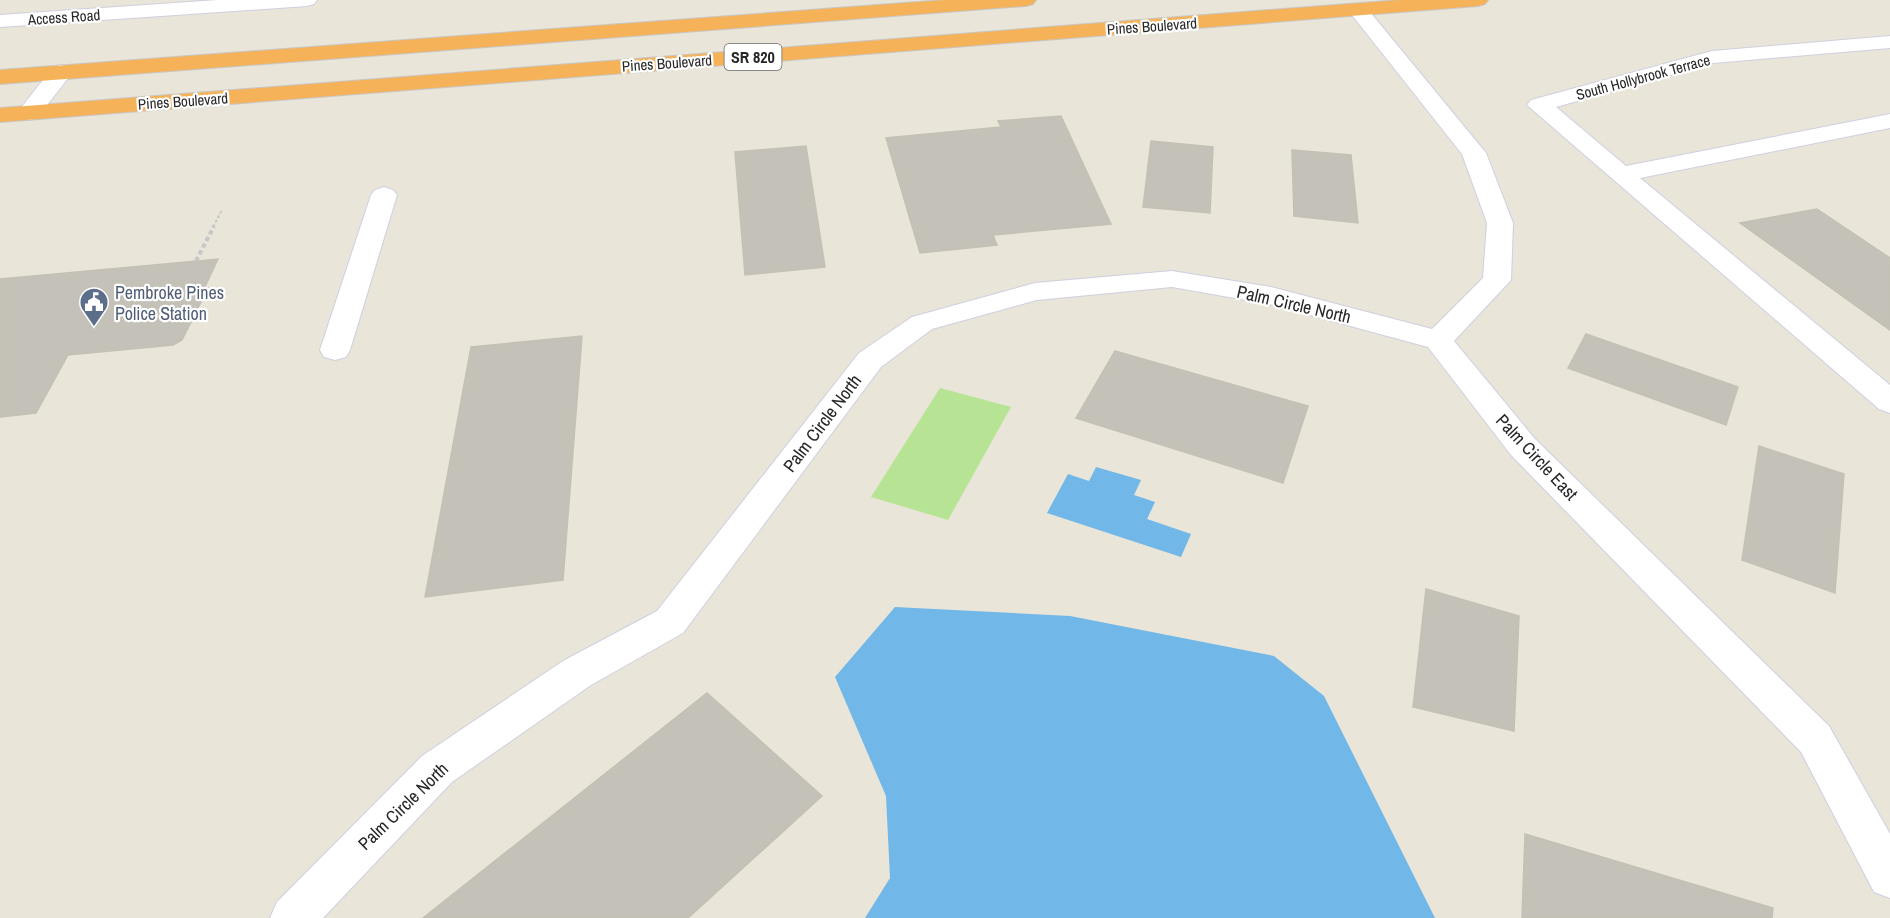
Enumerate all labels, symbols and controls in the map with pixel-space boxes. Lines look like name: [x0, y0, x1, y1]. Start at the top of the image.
street label: Access Road: [26, 4, 101, 30]
street label: Pines Boulevard: [1106, 12, 1198, 40]
road number: SR 820: [724, 44, 782, 70]
street label: Pines Boulevard: [621, 49, 713, 77]
street label: South Hollybrook Terrace: [1574, 49, 1712, 105]
street label: Pines Boulevard: [137, 87, 229, 115]
street label: Palm Circle North: [1234, 279, 1354, 329]
place label: Pembroke Pines Police Station: [115, 280, 224, 326]
public building icon: Pembroke Pines Police Station: [78, 286, 110, 328]
street label: Palm Circle North: [777, 369, 867, 477]
street label: Palm Circle East: [1490, 408, 1584, 506]
street label: Palm Circle North: [352, 757, 454, 855]

